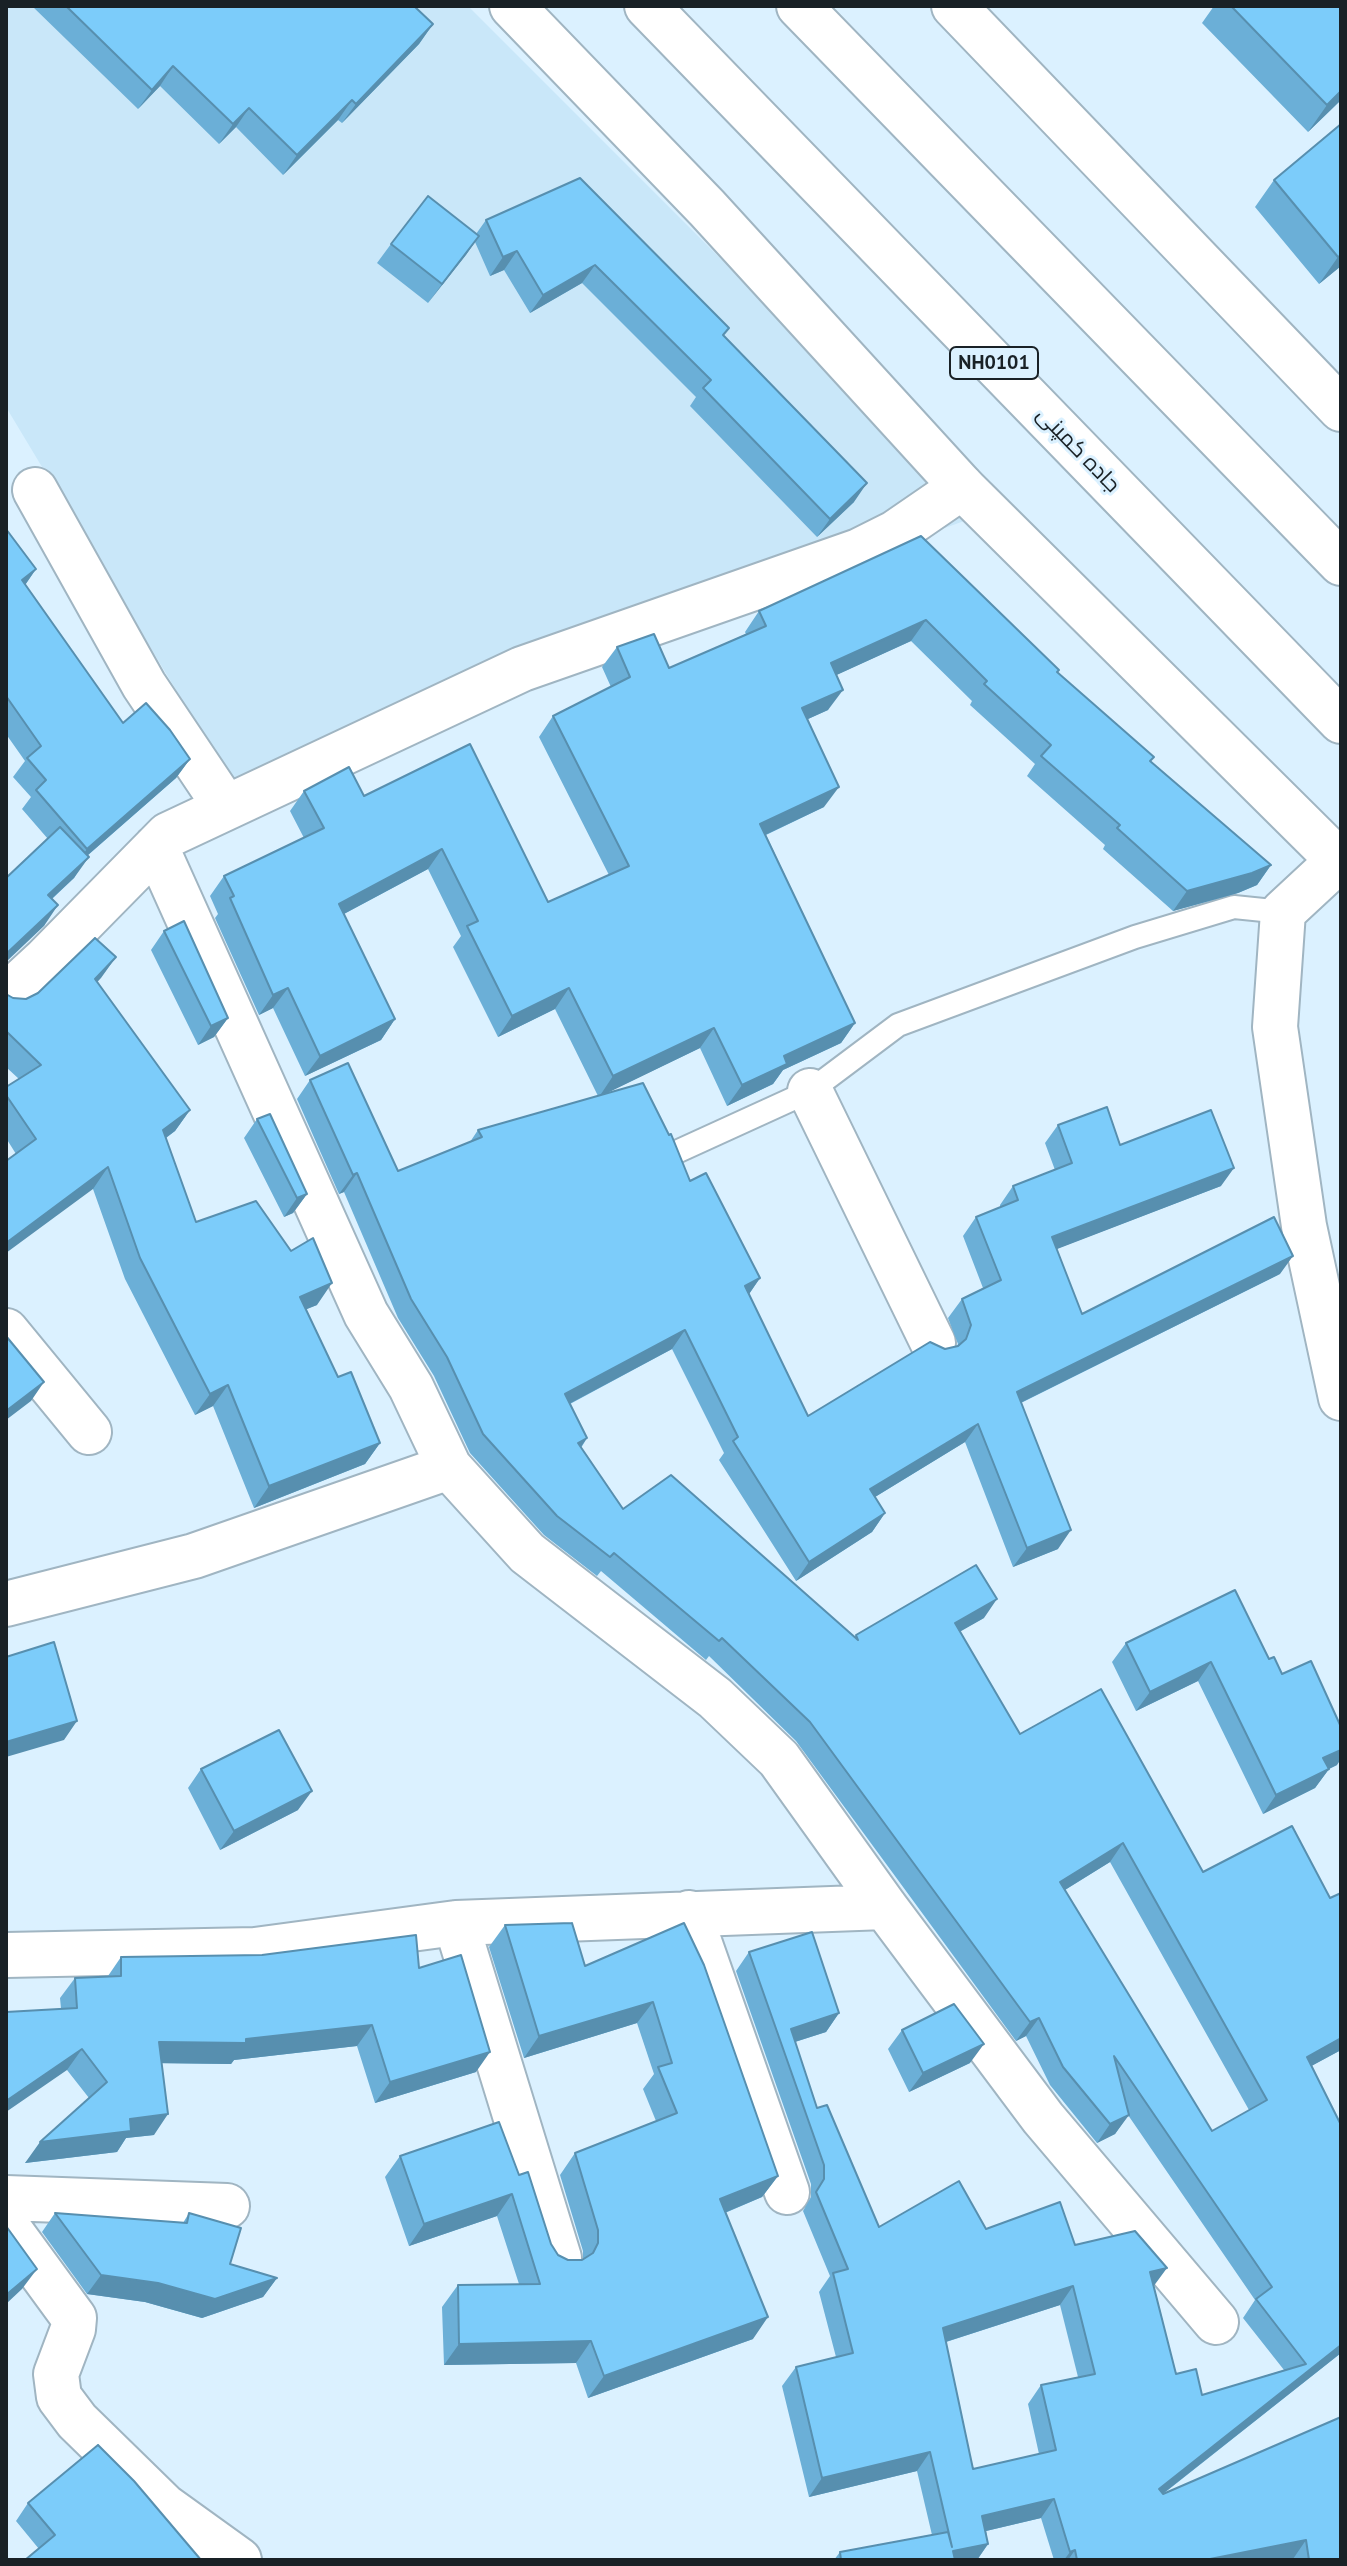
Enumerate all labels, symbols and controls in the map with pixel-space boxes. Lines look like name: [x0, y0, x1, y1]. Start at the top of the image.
road number: NH0101: [950, 347, 1038, 379]
street label: جاده کمپنی: [1031, 402, 1125, 498]

